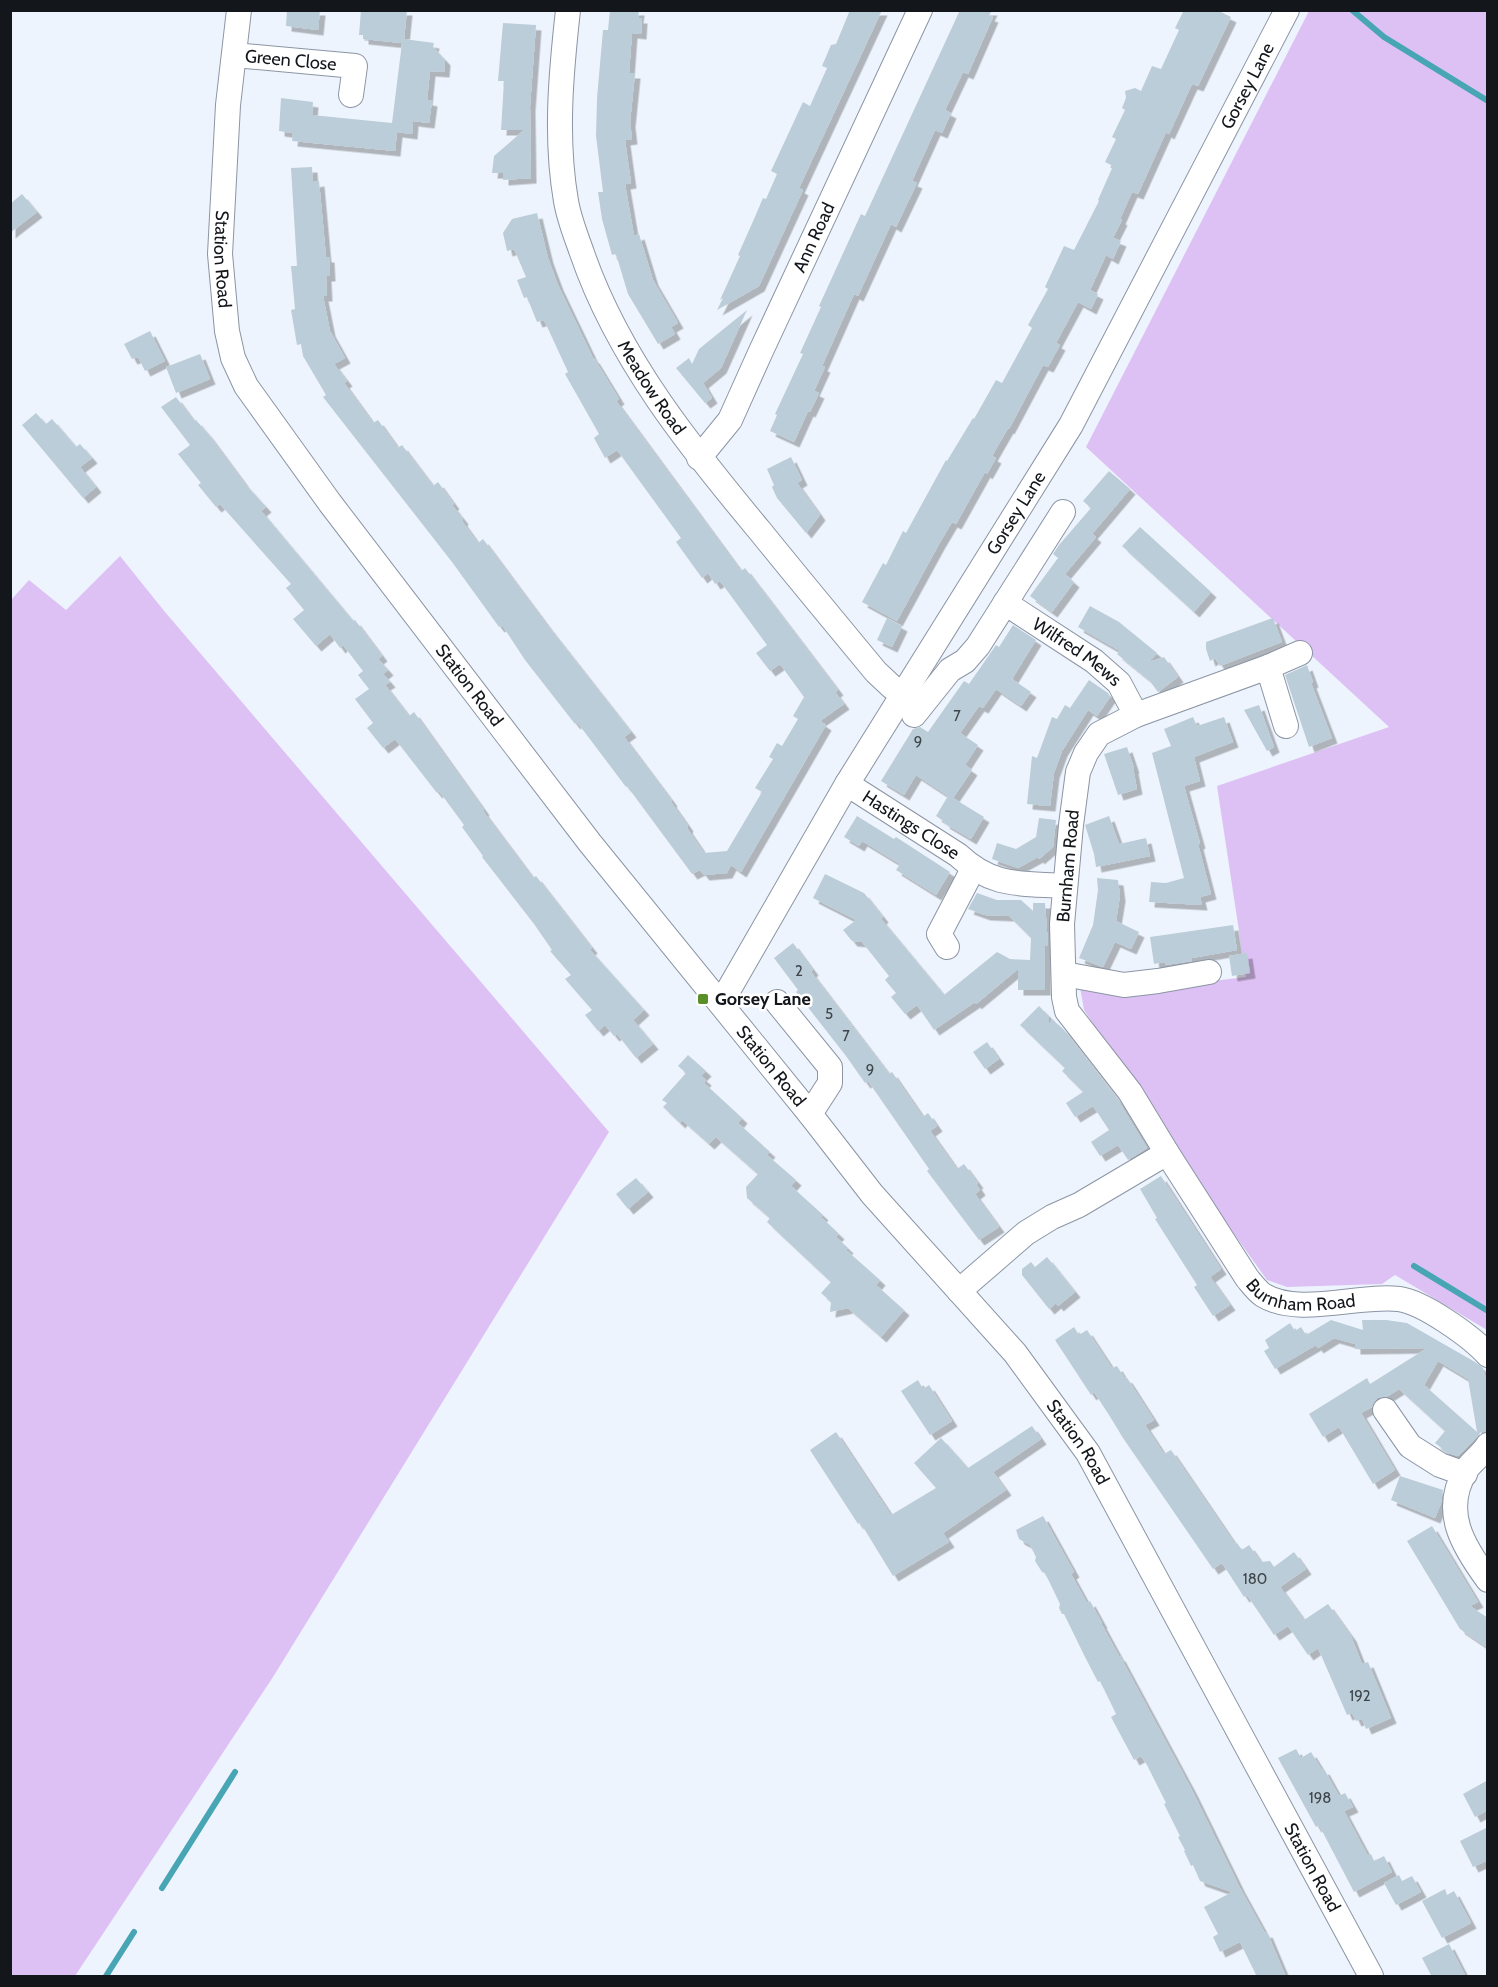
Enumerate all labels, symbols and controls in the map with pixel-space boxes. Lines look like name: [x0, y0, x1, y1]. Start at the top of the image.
street label: Gorsey Lane: [1216, 39, 1279, 133]
street label: Green Close: [244, 45, 338, 75]
street label: Ann Road: [788, 199, 840, 276]
street label: Station Road: [209, 210, 236, 309]
street label: Meadow Road: [613, 336, 690, 439]
street label: Gorsey Lane: [982, 467, 1050, 559]
street label: Wilfred Mews: [1028, 613, 1126, 691]
street label: Station Road: [431, 640, 508, 731]
house number: 7: [953, 707, 961, 725]
house number: 9: [914, 733, 922, 751]
street label: Hastings Close: [858, 786, 964, 864]
street label: Burnham Road: [1052, 809, 1084, 923]
house number: 2: [795, 962, 803, 980]
place label: Gorsey Lane: [715, 988, 811, 1010]
marker: Gorsey Lane: [696, 992, 710, 1006]
house number: 5: [825, 1005, 833, 1023]
street label: Station Road: [732, 1021, 810, 1111]
house number: 7: [842, 1027, 850, 1045]
house number: 9: [866, 1061, 874, 1079]
street label: Burnham Road: [1241, 1274, 1357, 1316]
street label: Station Road: [1042, 1395, 1114, 1488]
house number: 180: [1243, 1570, 1267, 1588]
house number: 192: [1349, 1687, 1371, 1705]
house number: 198: [1309, 1789, 1331, 1807]
street label: Station Road: [1279, 1819, 1345, 1916]

